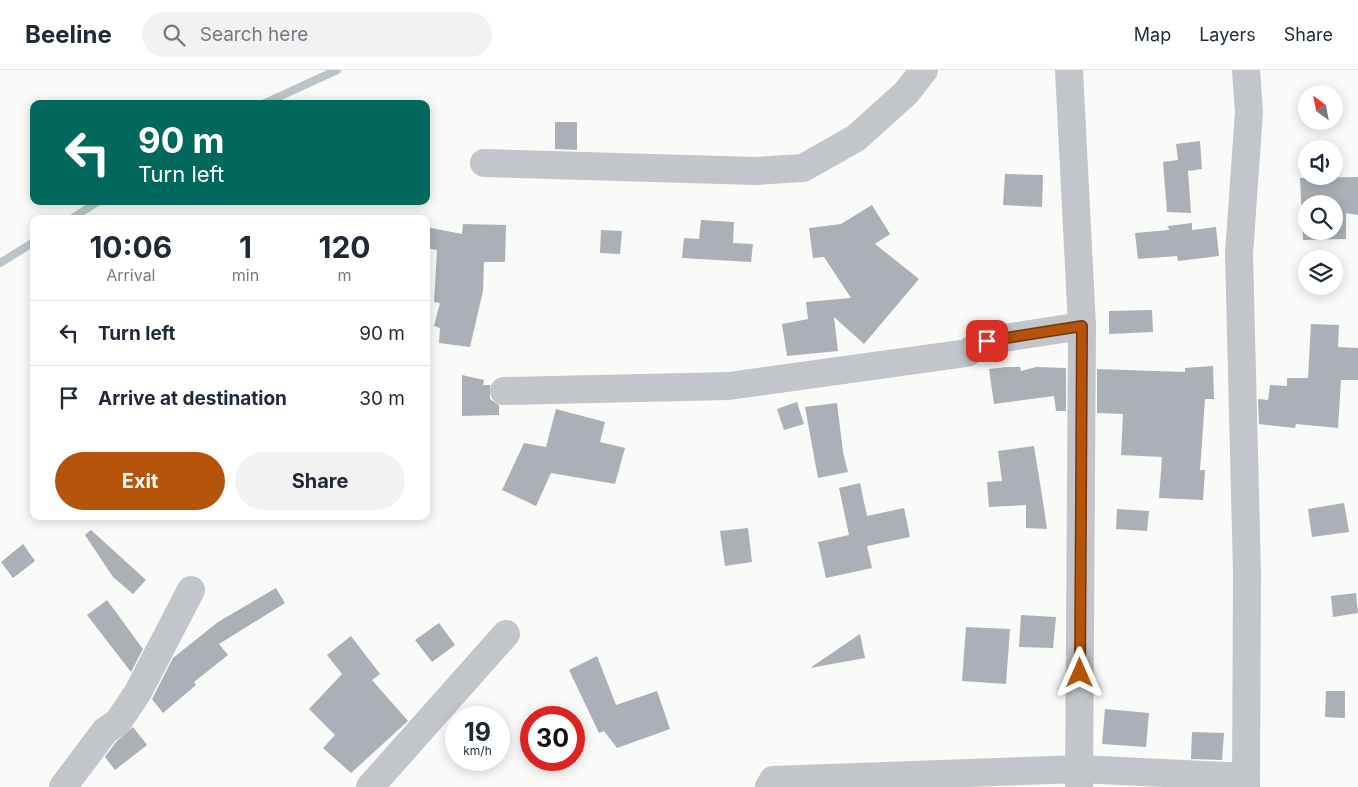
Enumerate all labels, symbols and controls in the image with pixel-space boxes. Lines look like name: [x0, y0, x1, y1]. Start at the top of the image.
search box: [142, 12, 492, 57]
text: Beeline: [25, 20, 112, 49]
icon: search: [160, 21, 188, 49]
text: Search here: [200, 23, 308, 46]
text: Map: [1134, 24, 1171, 45]
text: Layers: [1199, 24, 1256, 45]
text: Share: [1284, 24, 1333, 45]
north arrow: [1298, 85, 1342, 130]
map controls: [1298, 85, 1343, 295]
text: 90 m: [138, 119, 225, 161]
icon: left: [55, 120, 120, 185]
button: sound: [1298, 140, 1343, 185]
text: Turn left: [138, 161, 224, 187]
button: search: [1298, 195, 1343, 240]
text: 10:06: [89, 229, 172, 265]
text: 1: [239, 229, 252, 265]
text: 120: [319, 229, 371, 265]
button: layers: [1298, 250, 1343, 295]
text: Arrival: [106, 265, 155, 285]
text: min: [232, 265, 259, 285]
text: m: [338, 265, 352, 285]
icon: left: [55, 319, 83, 347]
pin: [966, 320, 1008, 362]
text: Turn left: [98, 322, 176, 345]
text: 90 m: [359, 322, 405, 345]
icon: arrive: [973, 327, 1001, 355]
icon: arrive: [55, 384, 83, 412]
text: Arrive at destination: [98, 387, 287, 410]
text: 30 m: [359, 387, 405, 410]
button: Exit: [55, 452, 225, 510]
button: Share: [235, 452, 405, 510]
position arrow: [1053, 646, 1105, 698]
speed limit sign: 30: [520, 706, 585, 771]
text: 19: [464, 717, 491, 747]
text: km/h: [463, 743, 492, 758]

